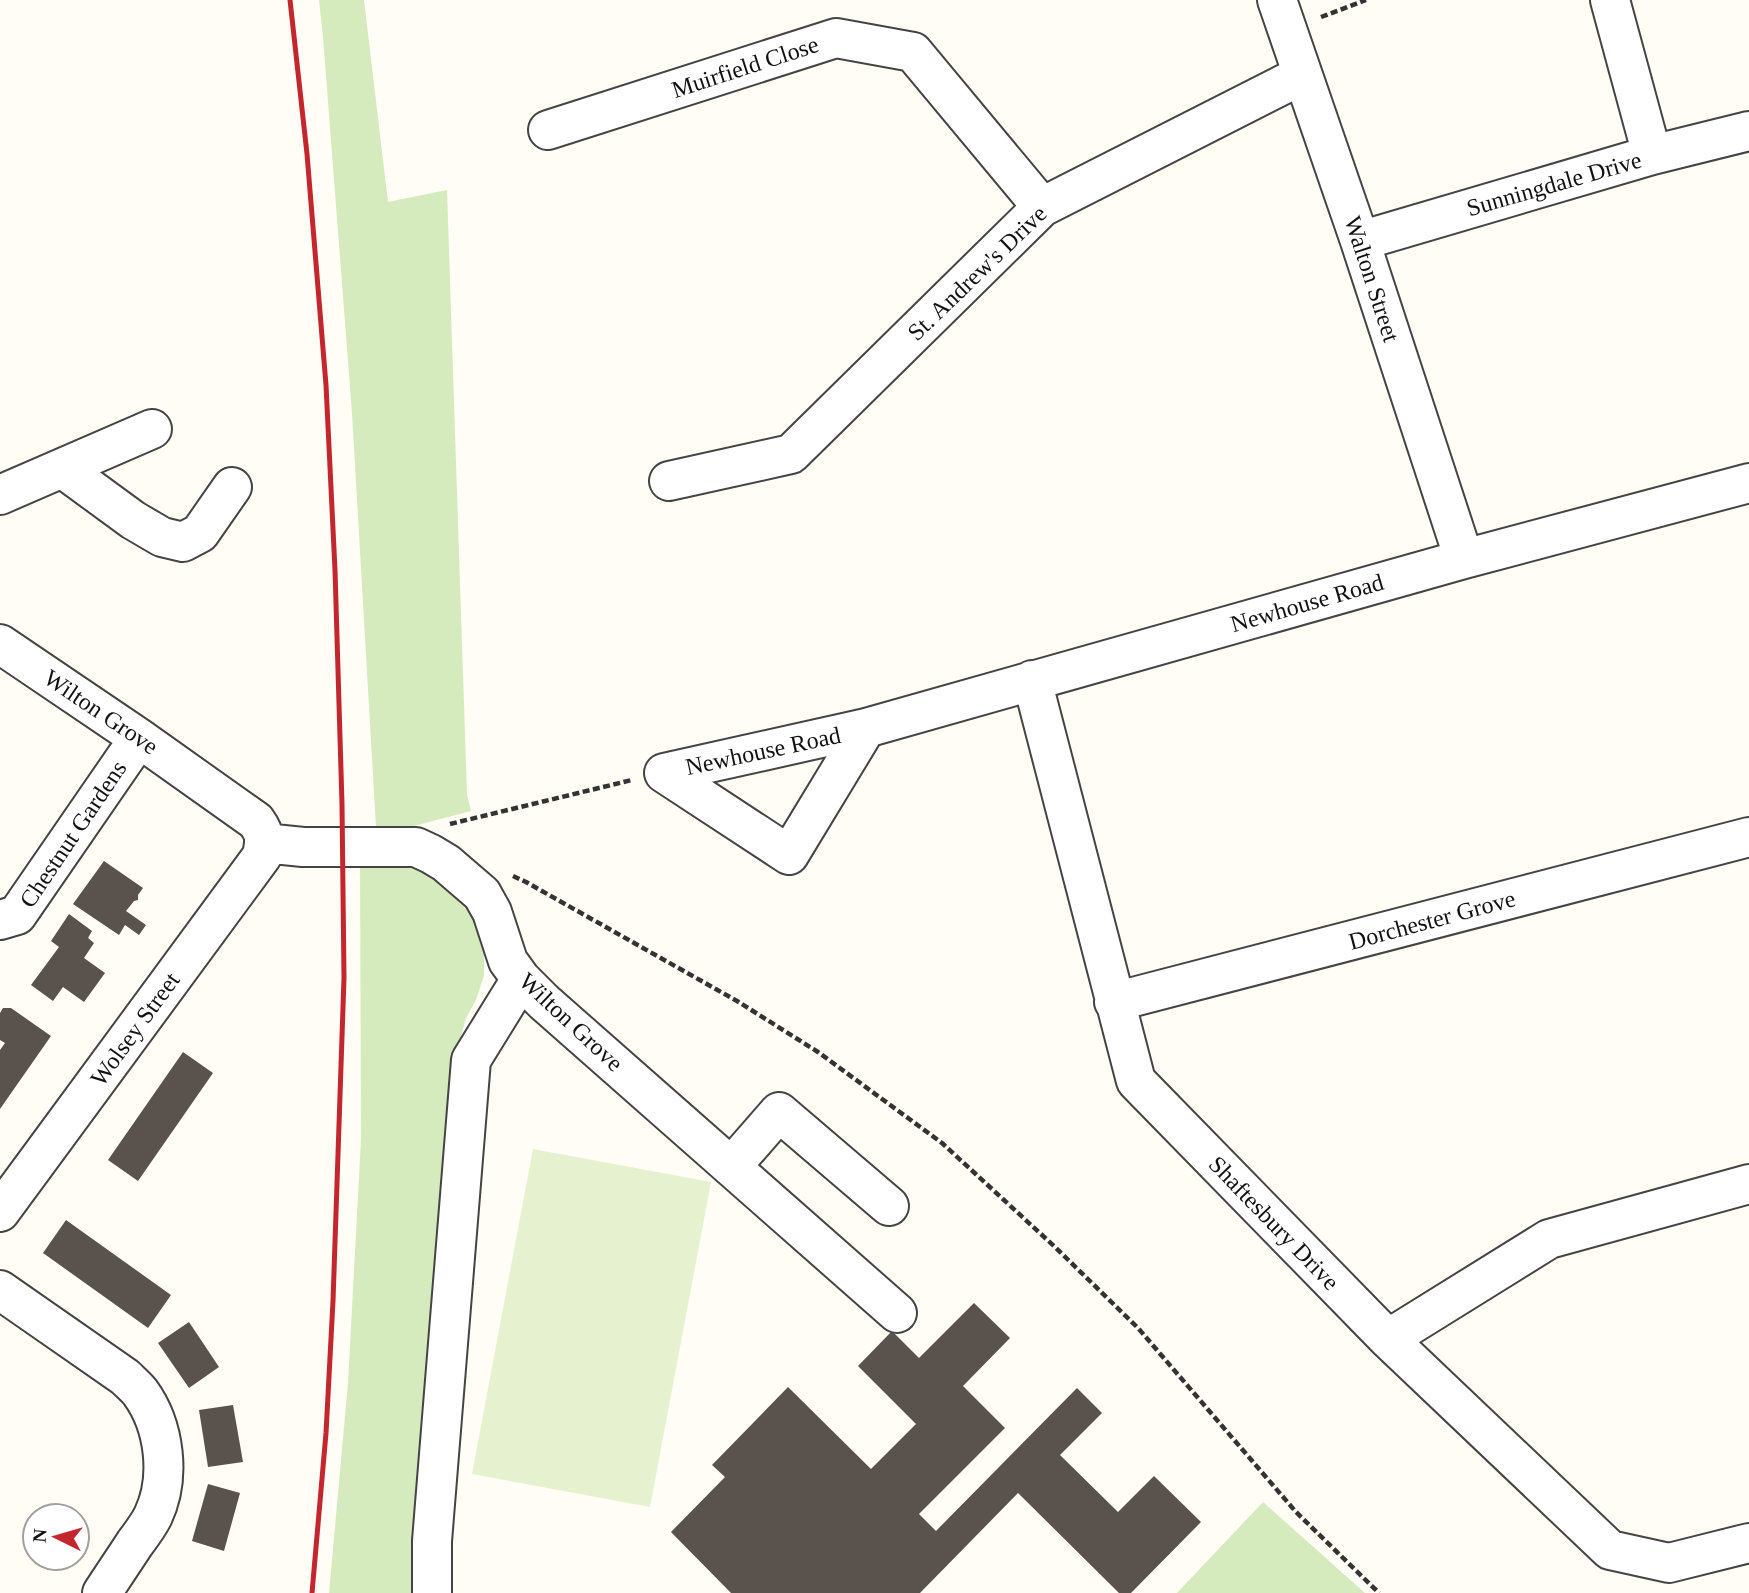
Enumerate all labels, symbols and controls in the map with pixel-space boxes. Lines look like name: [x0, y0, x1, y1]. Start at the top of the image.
street label: Muirfield Close: [668, 31, 822, 103]
street label: Sunningdale Drive: [1464, 147, 1644, 221]
street label: St. Andrew's Drive: [902, 200, 1052, 346]
street label: Walton Street: [1339, 213, 1405, 345]
street label: Newhouse Road: [1227, 569, 1387, 637]
street label: Wilton Grove: [39, 664, 163, 760]
street label: Newhouse Road: [683, 722, 843, 780]
street label: Chestnut Gardens: [14, 756, 132, 912]
street label: Dorchester Grove: [1346, 885, 1518, 955]
street label: Wolsey Street: [85, 967, 185, 1091]
street label: Wilton Grove: [514, 968, 628, 1076]
street label: Shaftesbury Drive: [1204, 1151, 1344, 1295]
north arrow: [21, 1502, 91, 1572]
text: N: [29, 1528, 51, 1543]

